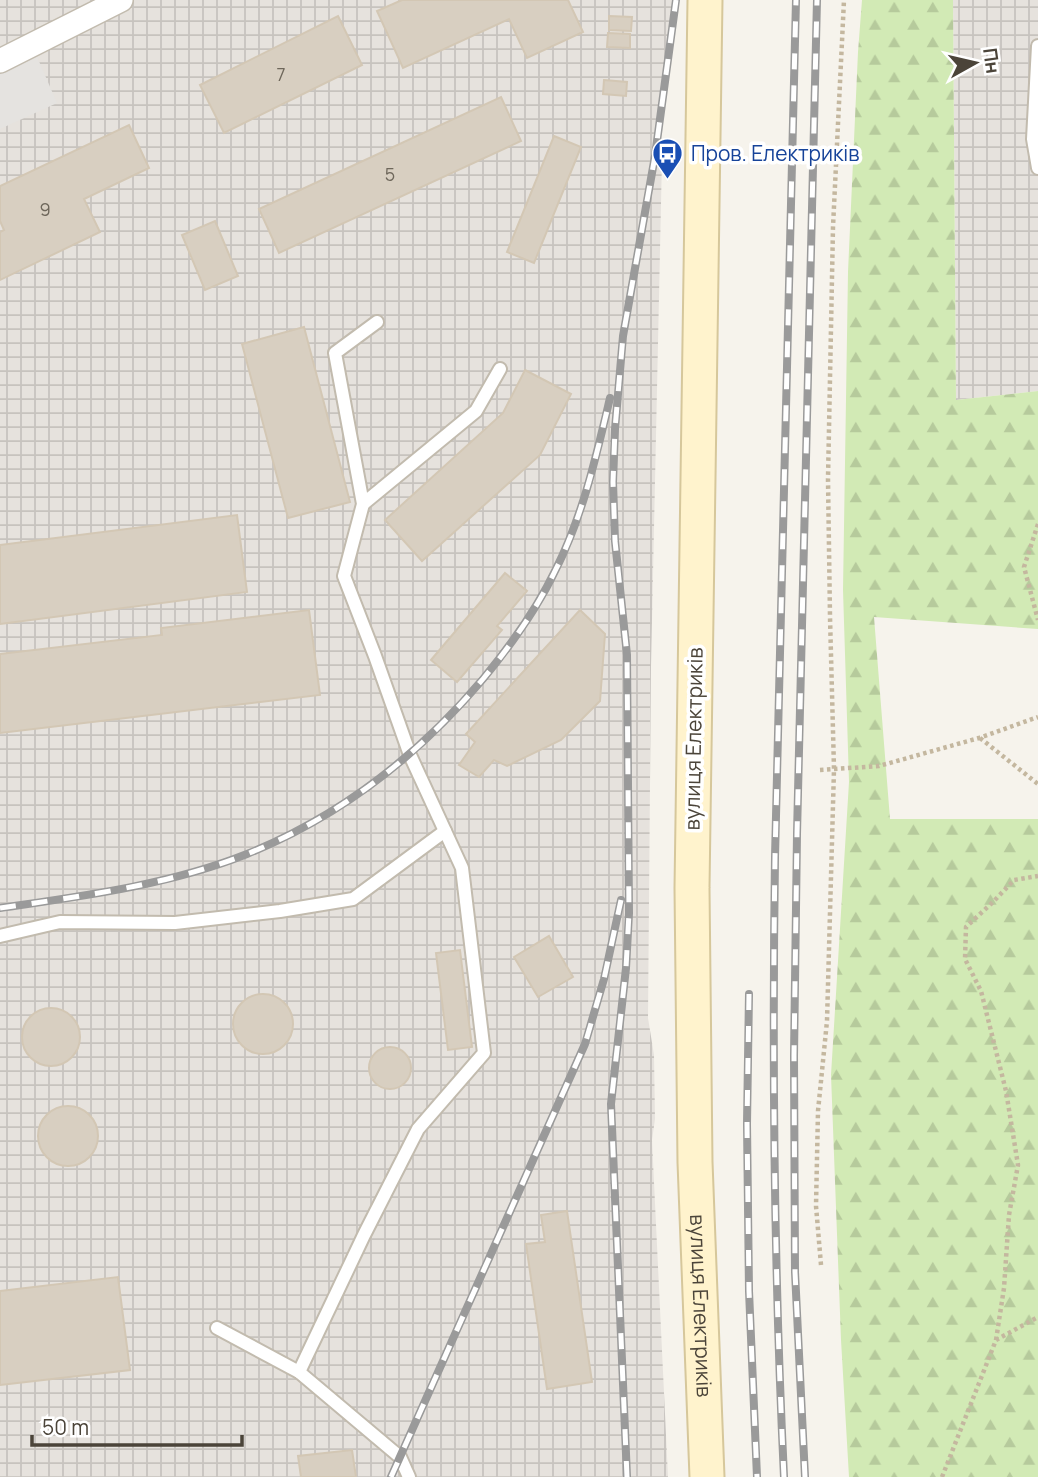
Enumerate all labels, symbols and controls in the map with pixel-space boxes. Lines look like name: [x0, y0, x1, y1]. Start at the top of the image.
north arrow: [940, 28, 1010, 98]
text: Пн: [977, 46, 1006, 75]
house number: 7: [276, 62, 286, 86]
bus stop icon: Пров. Електриків: [651, 137, 685, 181]
place label: Пров. Електриків: [691, 139, 859, 167]
house number: 5: [385, 162, 395, 186]
house number: 9: [39, 197, 51, 221]
street label: вулиця Електриків: [677, 647, 709, 831]
street label: вулиця Електриків: [684, 1214, 719, 1398]
scale bar: [32, 1404, 242, 1448]
text: 50 m: [42, 1413, 89, 1441]

